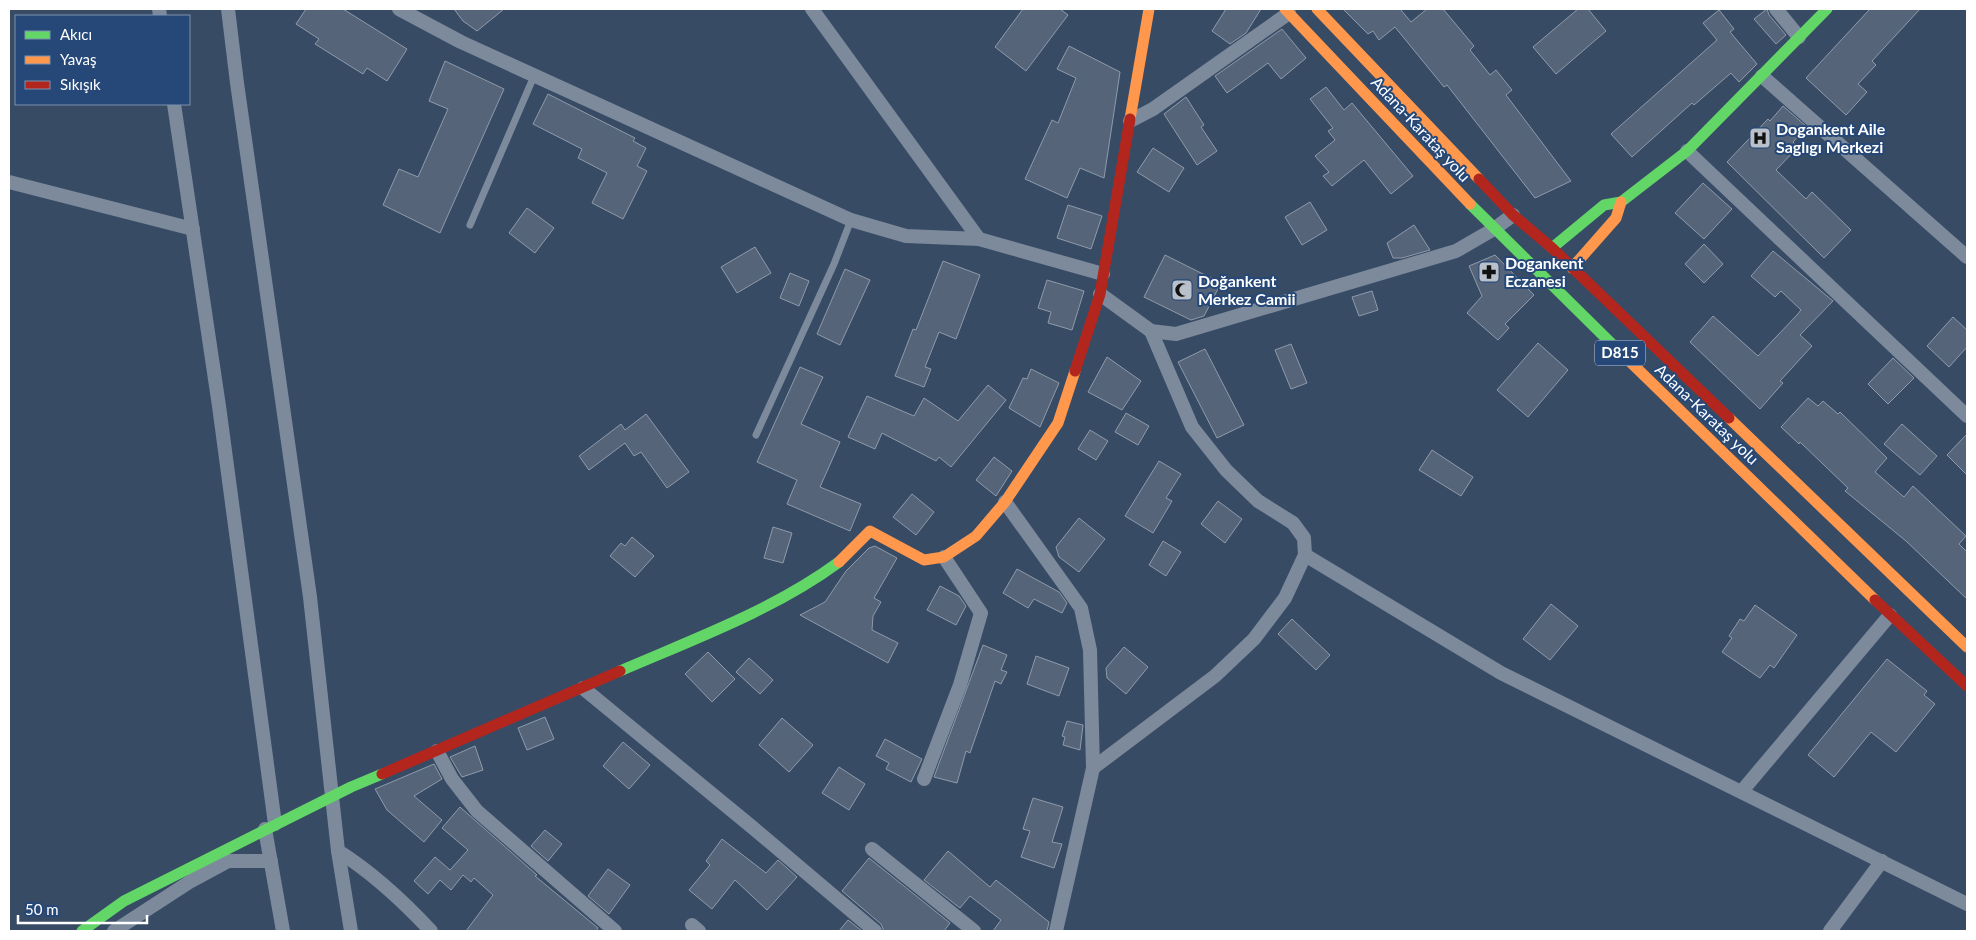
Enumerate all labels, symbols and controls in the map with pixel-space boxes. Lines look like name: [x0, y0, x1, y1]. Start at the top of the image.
legend: [15, 15, 190, 105]
text: Akıcı: [60, 25, 92, 43]
text: Yavaş: [60, 50, 97, 68]
street label: Adana-Karataş yolu: [1368, 72, 1475, 185]
text: Sıkışık: [60, 75, 101, 93]
place label: Dogankent Aile Saglıgı Merkezi: [1776, 119, 1886, 156]
hospital icon: Dogankent Aile Saglıgı Merkezi: [1748, 126, 1772, 150]
place label: Dogankent Eczanesi: [1505, 253, 1583, 290]
pharmacy icon: Dogankent Eczanesi: [1477, 260, 1501, 284]
place label: Doğankent Merkez Camii: [1198, 271, 1296, 308]
mosque icon: Doğankent Merkez Camii: [1170, 278, 1194, 302]
road number: D815: [1595, 340, 1645, 366]
street label: Adana-Karataş yolu: [1652, 359, 1763, 468]
scale bar: [18, 892, 146, 924]
text: 50 m: [25, 900, 59, 918]

